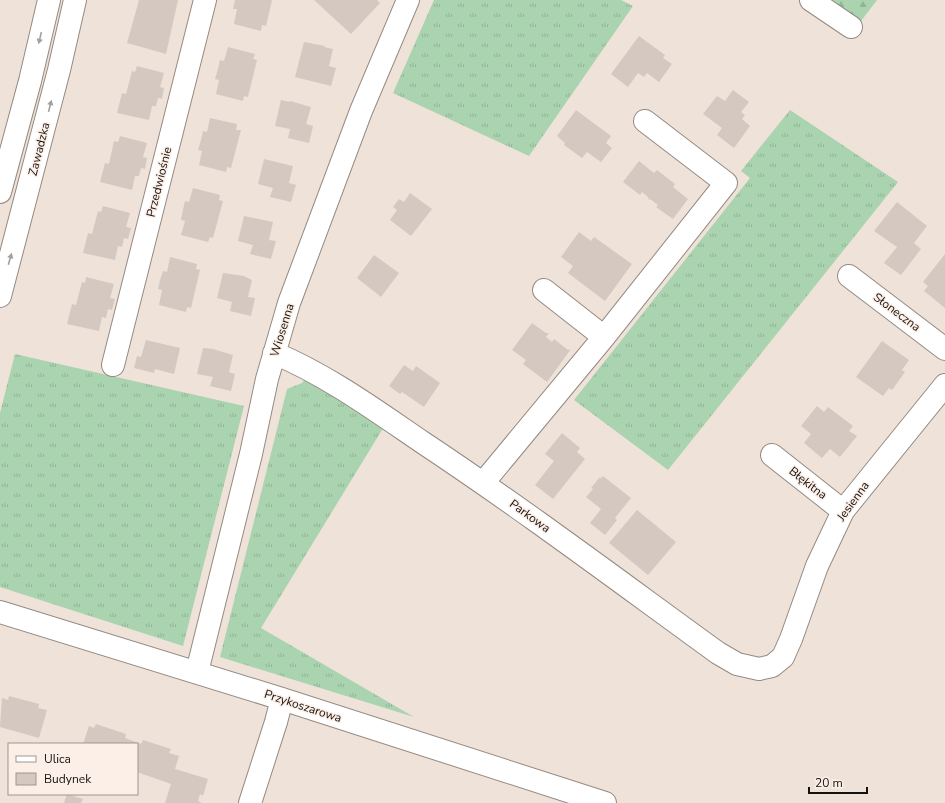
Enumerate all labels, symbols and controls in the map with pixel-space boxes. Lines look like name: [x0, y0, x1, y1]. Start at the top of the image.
one-way arrow: [37, 32, 43, 44]
one-way arrow: [47, 100, 53, 112]
street label: Zawadzka: [25, 121, 53, 177]
street label: Przedwiośnie: [143, 145, 175, 219]
one-way arrow: [8, 253, 14, 265]
street label: Słoneczna: [870, 289, 924, 335]
street label: Wiosenna: [266, 301, 298, 359]
street label: Błękitna: [786, 463, 830, 503]
street label: Jesienna: [833, 478, 873, 525]
street label: Parkowa: [506, 496, 554, 536]
street label: Przykoszarowa: [262, 686, 344, 726]
legend: [8, 743, 138, 795]
text: Ulica: [44, 751, 71, 767]
scale bar: [809, 769, 867, 795]
text: Budynek: [44, 771, 92, 787]
text: 20 m: [815, 775, 843, 791]

